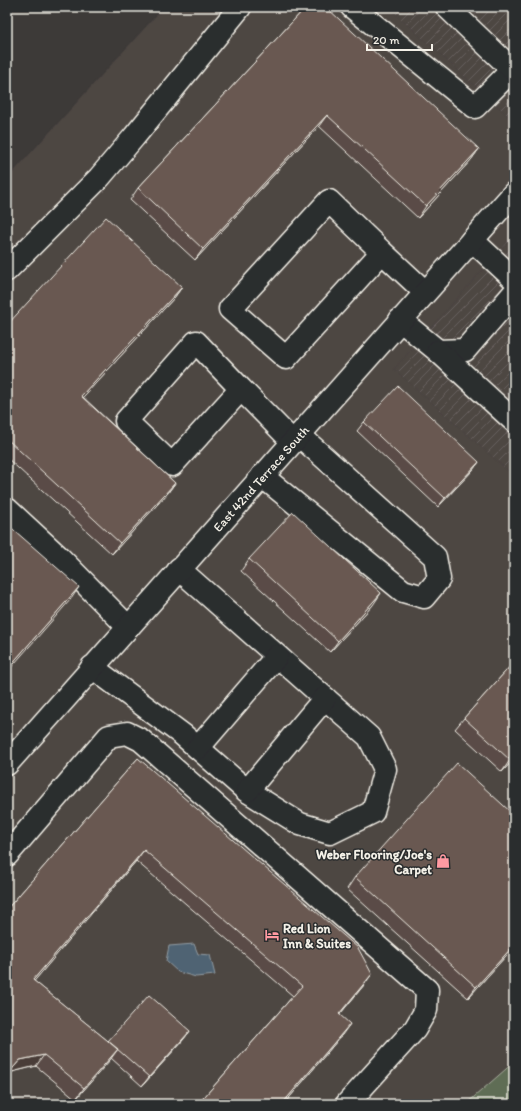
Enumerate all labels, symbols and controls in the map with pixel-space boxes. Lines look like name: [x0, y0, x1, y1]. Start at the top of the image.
scale bar: [367, 26, 432, 52]
text: 20 m: [373, 33, 400, 47]
street label: East 42nd Terrace South: [210, 423, 312, 535]
place label: Weber Flooring/Joe's Carpet: [316, 847, 432, 878]
shop icon: Weber Flooring/Joe's Carpet: [435, 853, 451, 869]
place label: Red Lion Inn & Suites: [283, 921, 351, 951]
hotel icon: Red Lion Inn & Suites: [264, 927, 280, 943]

